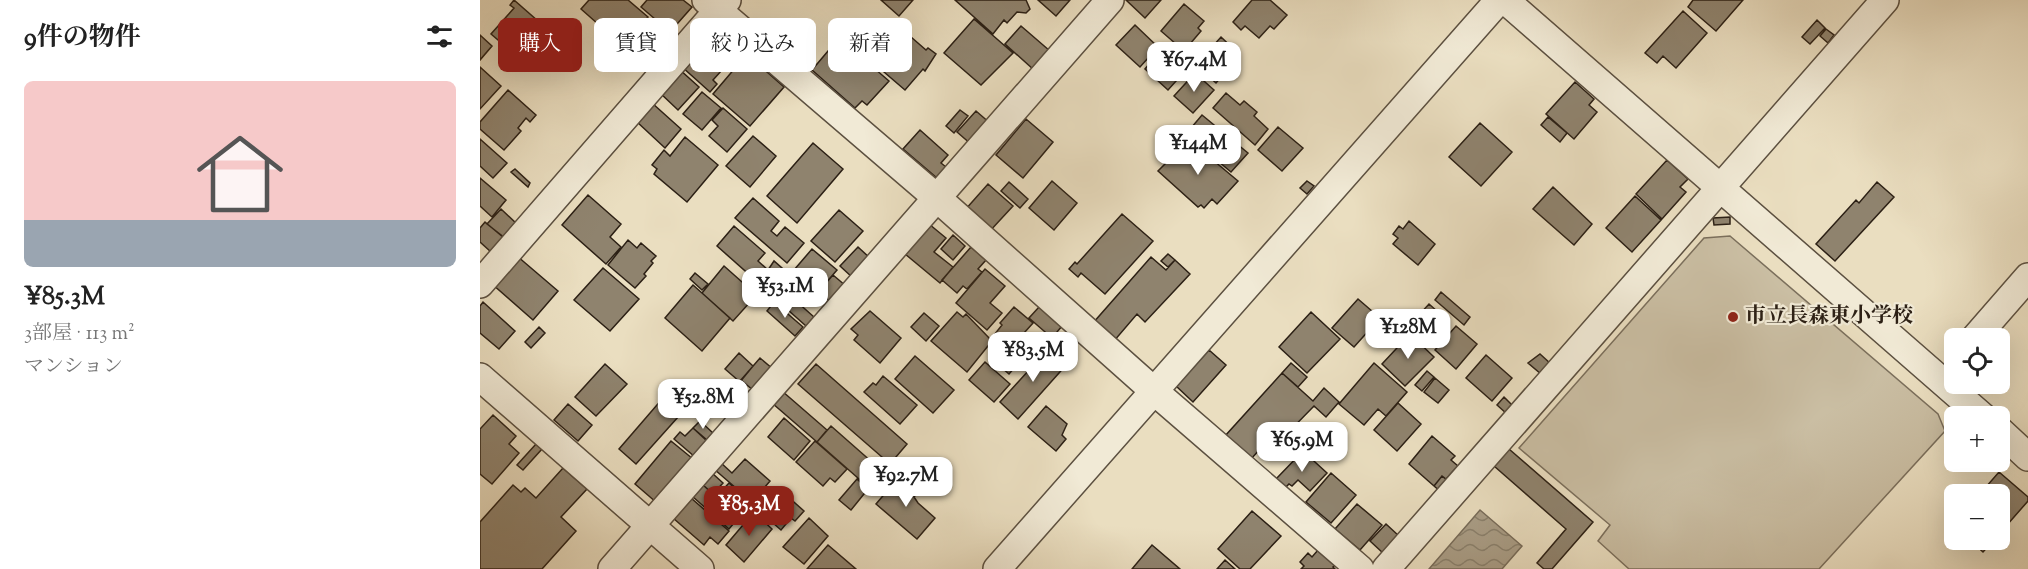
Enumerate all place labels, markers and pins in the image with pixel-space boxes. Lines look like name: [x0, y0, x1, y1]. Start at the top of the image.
pin: ¥67.4M: [1145, 42, 1243, 93]
pin: ¥144M: [1156, 125, 1240, 176]
pin: ¥53.1M: [736, 268, 834, 319]
place label: 市立長森東小学校: [1745, 302, 1913, 332]
pin: ¥128M: [1366, 309, 1450, 360]
marker: 市立長森東小学校: [1726, 310, 1740, 324]
pin: ¥83.5M: [984, 332, 1082, 383]
pin: ¥52.8M: [654, 379, 752, 430]
pin: ¥65.9M: [1253, 422, 1351, 473]
pin: ¥92.7M: [857, 457, 955, 508]
pin: ¥85.3M: [700, 486, 798, 537]

